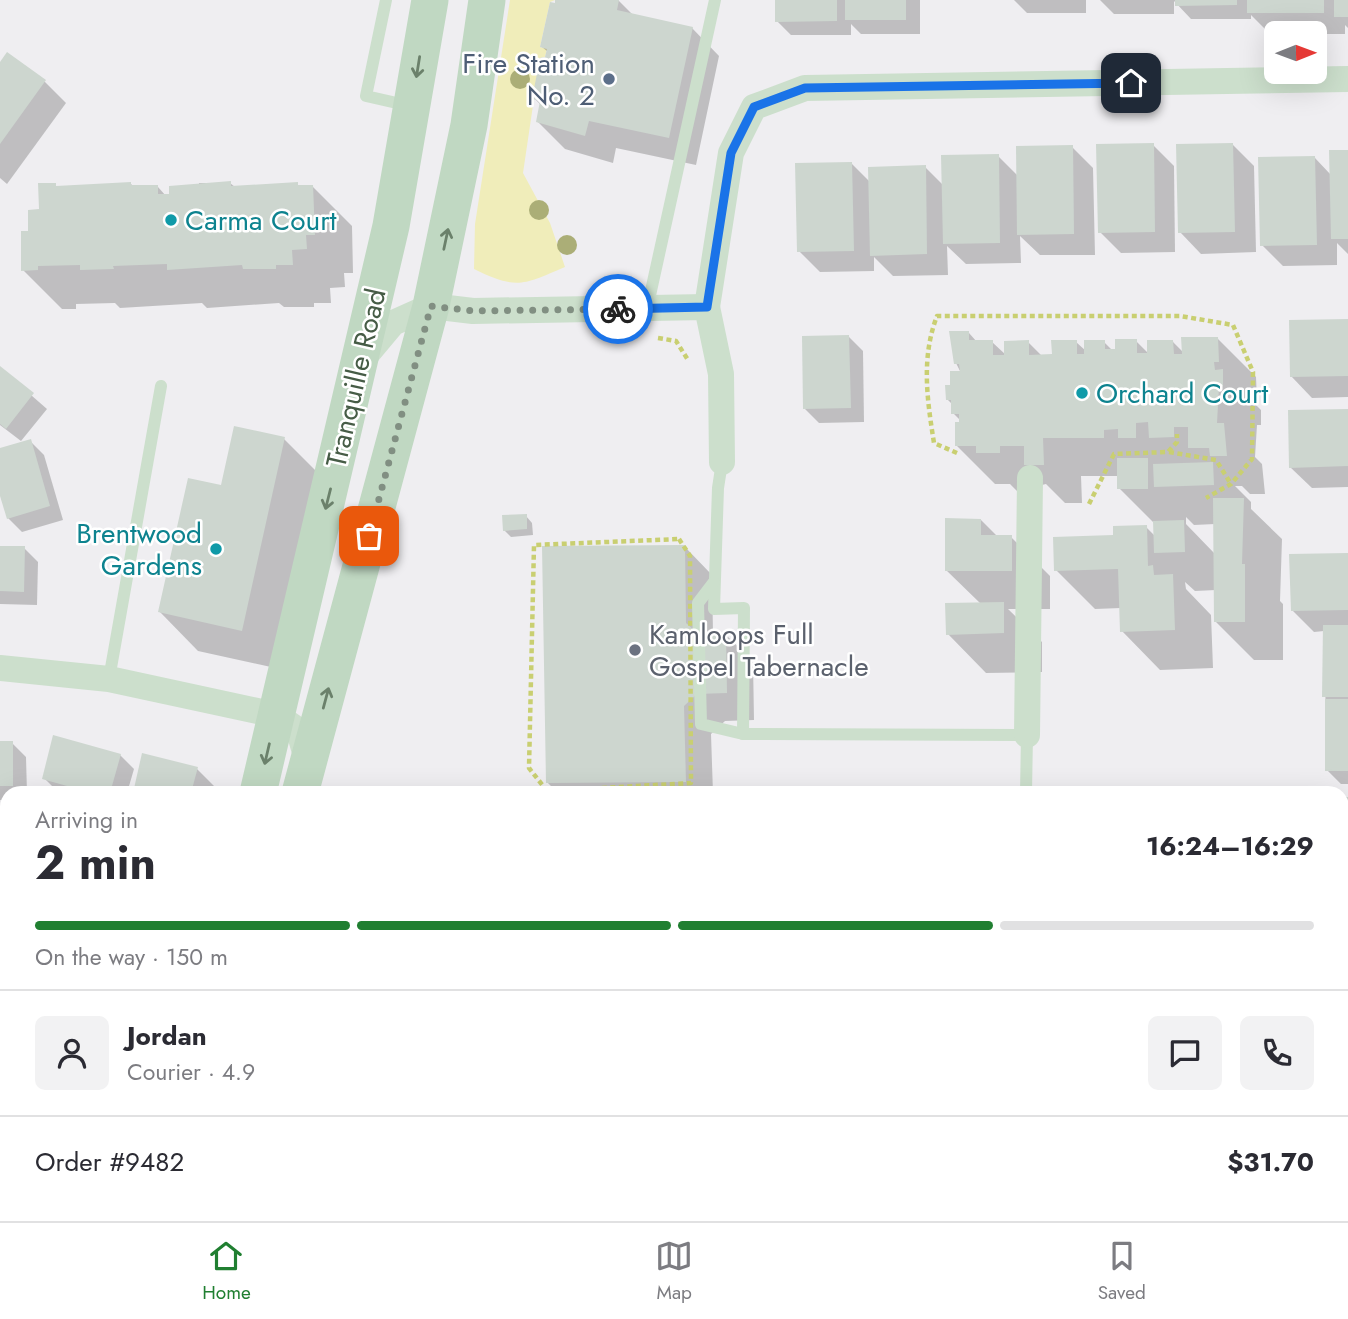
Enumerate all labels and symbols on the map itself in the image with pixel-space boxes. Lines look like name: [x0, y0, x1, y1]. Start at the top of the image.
north arrow: [1264, 21, 1326, 84]
place label: Fire Station No. 2: [462, 43, 595, 116]
pin: [1101, 53, 1161, 113]
one-way arrow: [411, 55, 424, 78]
marker: Fire Station No. 2: [601, 71, 617, 87]
place label: Carma Court: [185, 200, 337, 241]
marker: Carma Court: [163, 212, 179, 228]
one-way arrow: [439, 228, 453, 251]
courier: [583, 274, 653, 344]
street label: Tranquille Road: [315, 284, 397, 472]
place label: Orchard Court: [1096, 373, 1269, 414]
marker: Orchard Court: [1074, 385, 1090, 401]
one-way arrow: [321, 487, 334, 510]
pin: [339, 506, 399, 566]
place label: Brentwood Gardens: [76, 513, 202, 586]
marker: Brentwood Gardens: [208, 541, 224, 557]
place label: Kamloops Full Gospel Tabernacle: [649, 614, 869, 687]
marker: Kamloops Full Gospel Tabernacle: [627, 642, 643, 658]
one-way arrow: [320, 687, 333, 710]
one-way arrow: [260, 742, 273, 765]

